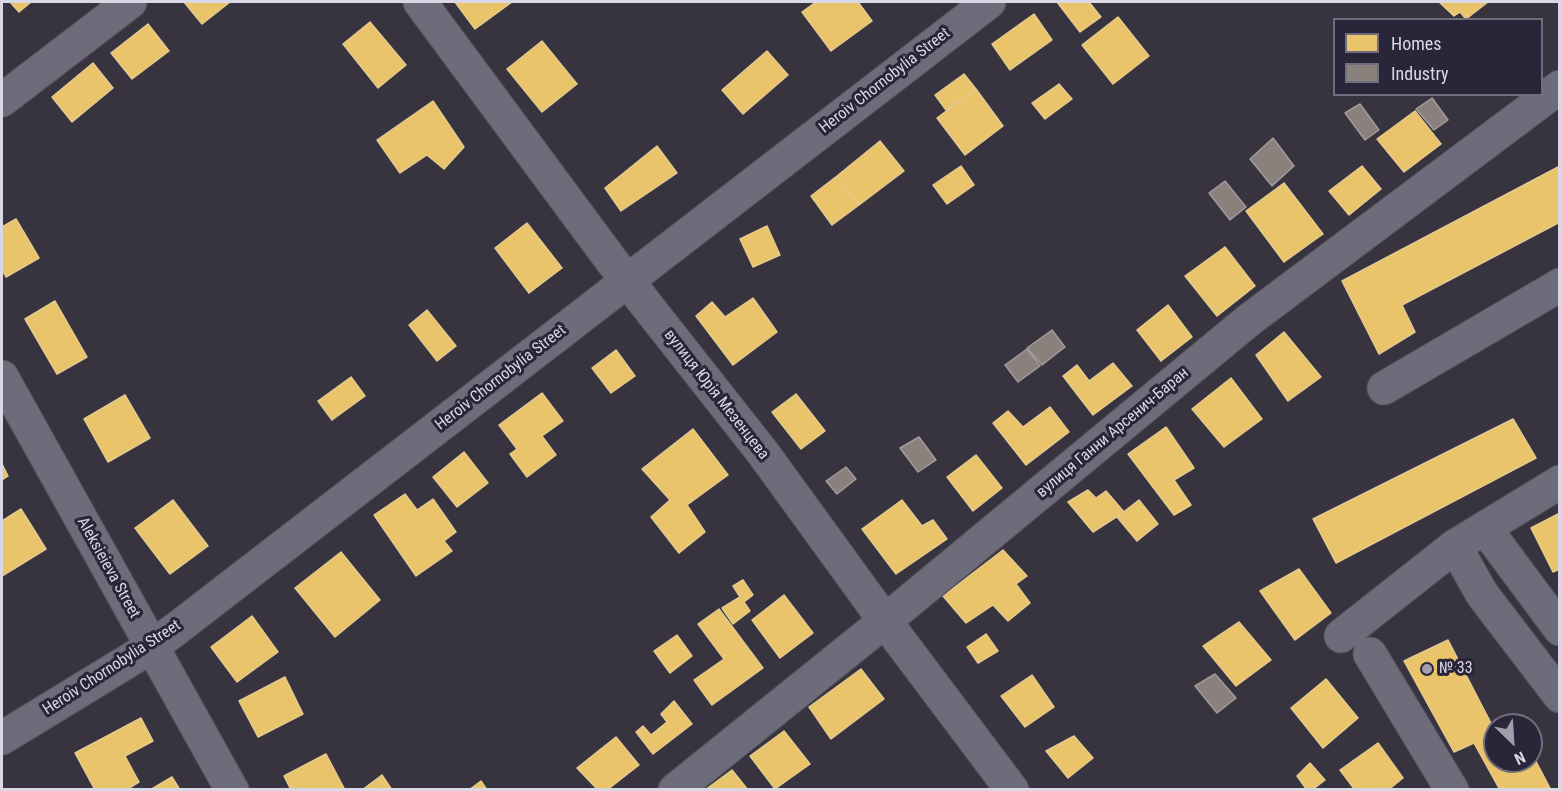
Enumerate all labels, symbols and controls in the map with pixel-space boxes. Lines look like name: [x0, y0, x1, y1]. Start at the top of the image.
legend: [1333, 18, 1543, 96]
street label: Heroiv Chornobylia Street: [816, 24, 954, 138]
text: Homes: [1391, 33, 1441, 54]
text: Industry: [1391, 63, 1449, 84]
street label: Heroiv Chornobylia Street: [432, 321, 570, 435]
street label: вулиця Юрія Мезенцева: [659, 326, 773, 464]
street label: вулиця Ганни Арсенич-Баран: [1033, 364, 1193, 502]
street label: Aleksieieva Street: [72, 514, 144, 622]
street label: Heroiv Chornobylia Street: [39, 616, 185, 720]
place label: № 33: [1439, 659, 1473, 679]
marker: № 33: [1420, 662, 1434, 676]
north arrow: [1483, 713, 1543, 773]
text: N: [1512, 747, 1528, 769]

